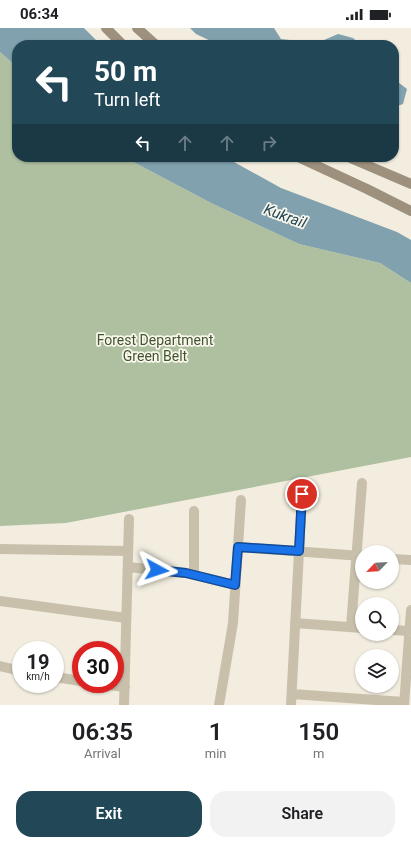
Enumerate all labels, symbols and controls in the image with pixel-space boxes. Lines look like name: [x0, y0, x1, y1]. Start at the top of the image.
text: 06:34: [20, 5, 59, 23]
text: 50 m: [94, 55, 157, 88]
icon: left: [28, 56, 80, 108]
text: Turn left: [94, 89, 160, 110]
icon: left: [132, 132, 154, 154]
icon: ahead: [174, 132, 196, 154]
icon: ahead: [216, 132, 238, 154]
icon: right: [258, 132, 280, 154]
water label: Kukrail: [261, 200, 309, 232]
park label: Forest Department Green Belt: [97, 332, 214, 364]
pin: [285, 477, 319, 511]
icon: arrive: [291, 483, 313, 505]
north arrow: [355, 545, 399, 589]
map controls: [355, 545, 399, 693]
position arrow: [136, 549, 178, 591]
button: search: [355, 597, 399, 641]
speed limit sign: 30: [72, 641, 124, 693]
button: layers: [355, 649, 399, 693]
text: 19: [27, 650, 49, 674]
text: km/h: [26, 671, 50, 682]
text: 06:35: [72, 718, 133, 746]
text: 1: [209, 718, 222, 746]
text: 150: [298, 718, 339, 746]
text: Arrival: [84, 746, 121, 761]
text: min: [205, 746, 226, 761]
text: m: [313, 746, 324, 761]
button: Exit: [16, 791, 202, 837]
button: Share: [210, 791, 395, 837]

